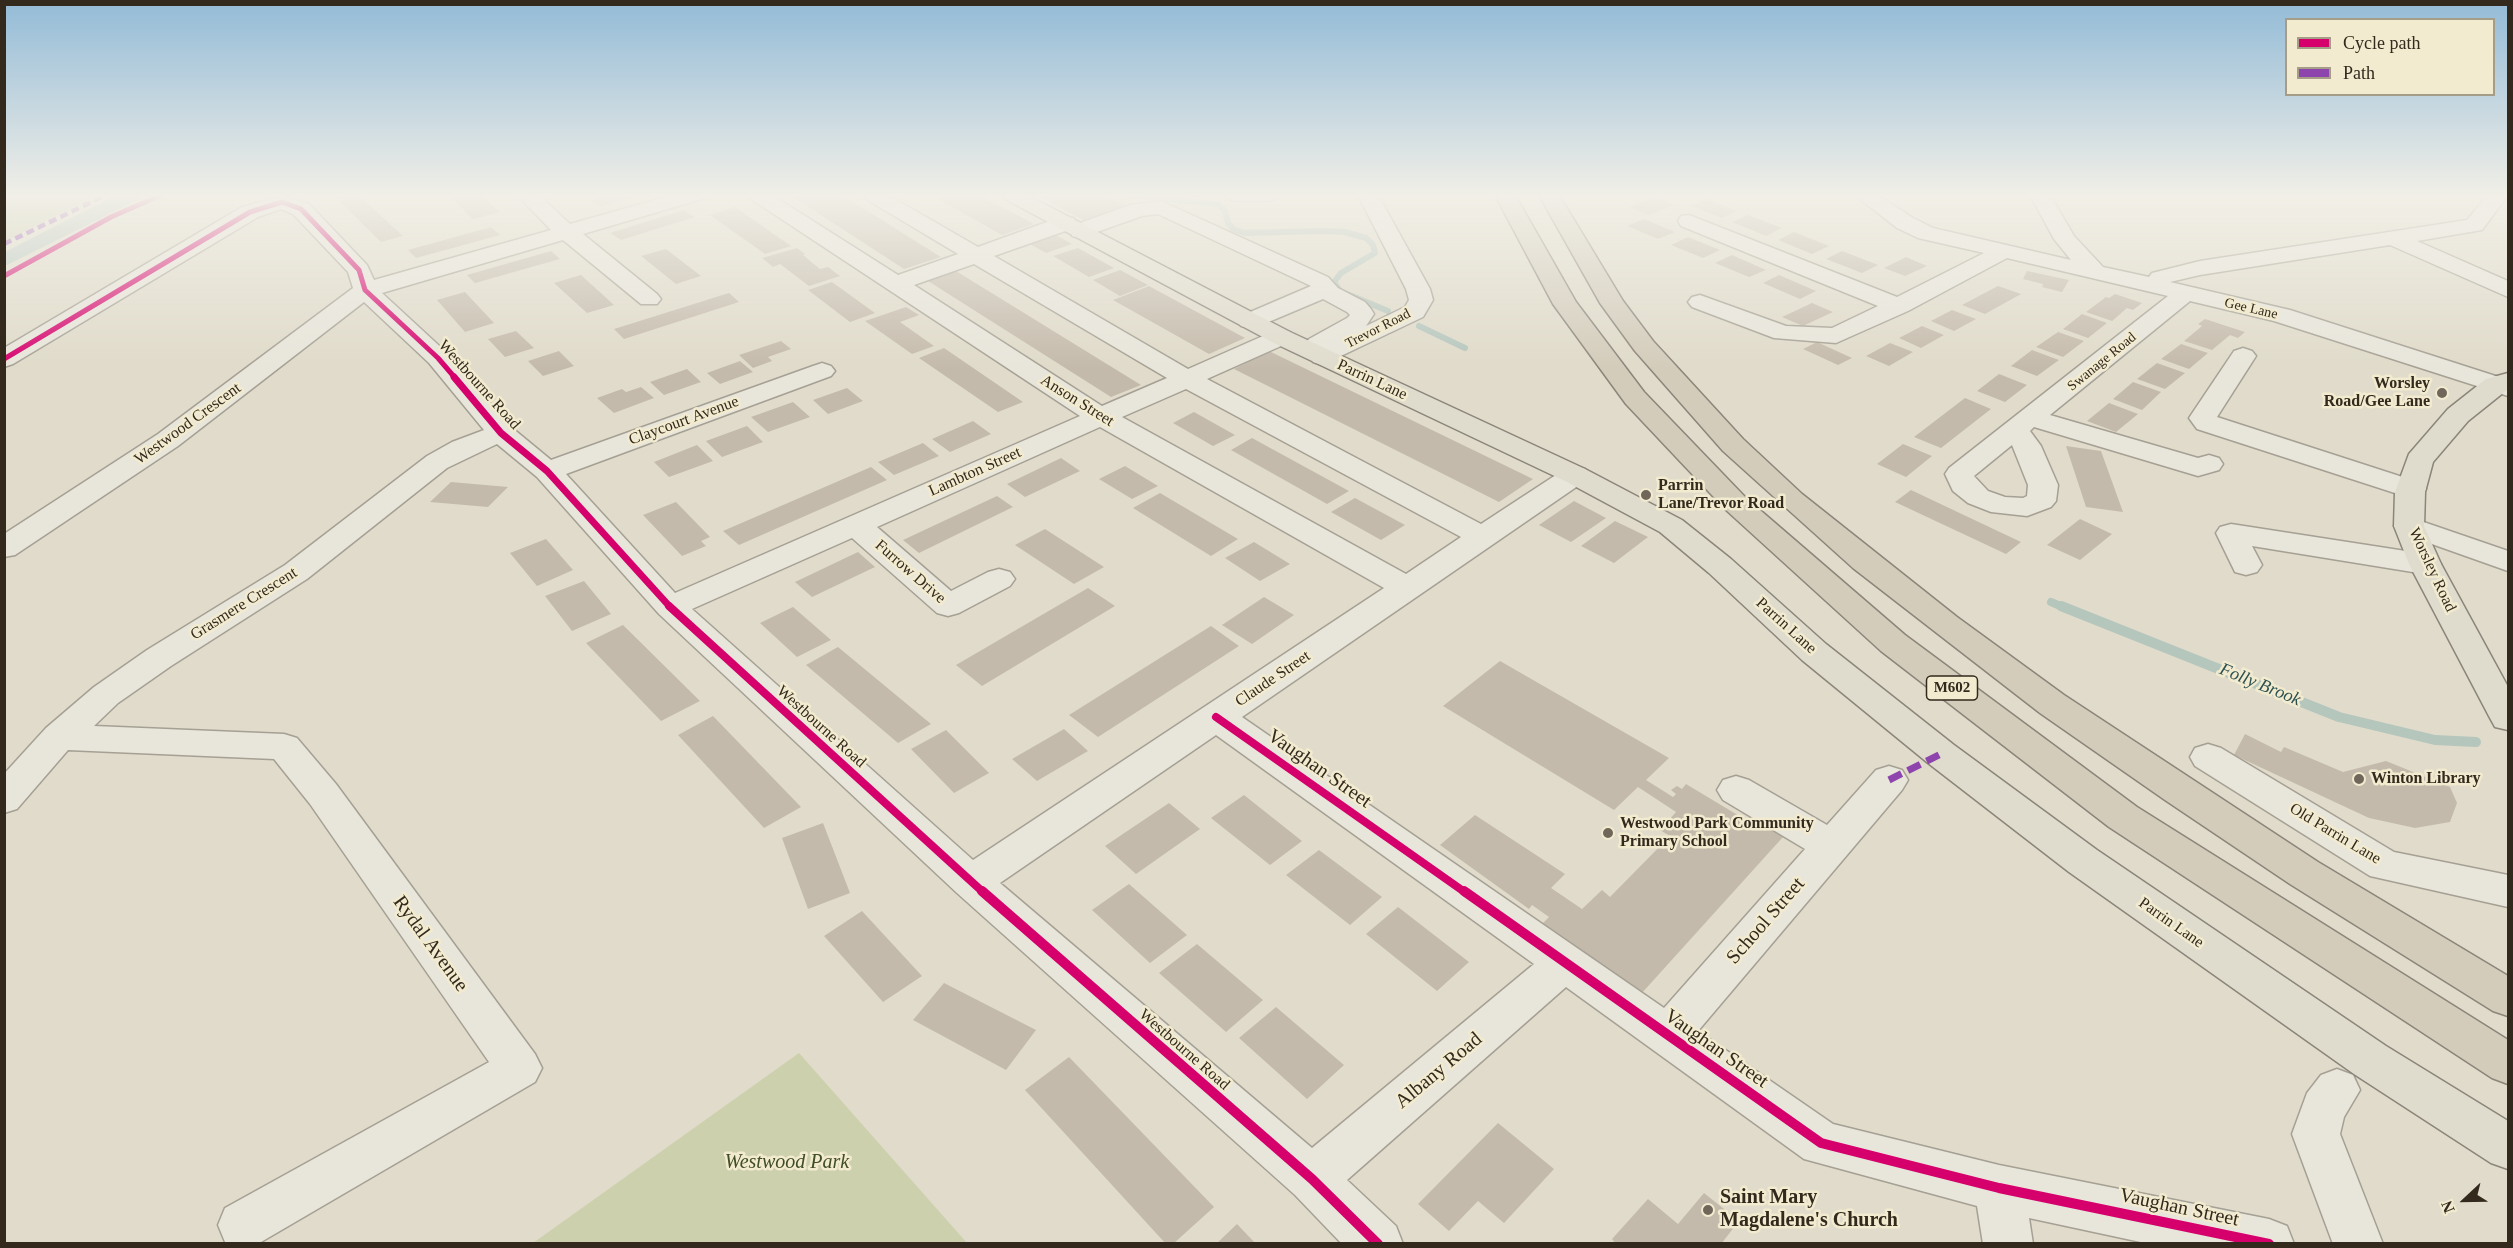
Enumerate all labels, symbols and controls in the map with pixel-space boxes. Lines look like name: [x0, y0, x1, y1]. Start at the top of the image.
legend: [2285, 18, 2495, 96]
text: Cycle path: [2343, 33, 2420, 53]
text: Path: [2343, 63, 2375, 83]
street label: Gee Lane: [2223, 295, 2279, 323]
street label: Trevor Road: [1343, 305, 1413, 353]
street label: Swanage Road: [2064, 329, 2140, 395]
street label: Westbourne Road: [434, 336, 524, 434]
street label: Parrin Lane: [1334, 355, 1410, 405]
street label: Anson Street: [1037, 371, 1117, 431]
place label: Worsley Road/Gee Lane: [2324, 374, 2430, 412]
street label: Westwood Crescent: [131, 379, 245, 469]
marker: Worsley Road/Gee Lane: [2435, 386, 2449, 400]
street label: Claycourt Avenue: [626, 392, 742, 450]
street label: Lambton Street: [926, 443, 1024, 501]
place label: Parrin Lane/Trevor Road: [1658, 476, 1784, 514]
marker: Parrin Lane/Trevor Road: [1639, 488, 1653, 502]
street label: Worsley Road: [2404, 525, 2460, 615]
street label: Furrow Drive: [871, 536, 949, 608]
street label: Grasmere Crescent: [187, 563, 301, 645]
street label: Parrin Lane: [1752, 594, 1820, 658]
street label: Claude Street: [1232, 647, 1314, 711]
water label: Folly Brook: [2216, 659, 2304, 711]
road number: M602: [1926, 676, 1978, 700]
street label: Westbourne Road: [772, 682, 870, 772]
street label: Vaughan Street: [1262, 724, 1376, 814]
place label: Winton Library: [2371, 769, 2480, 789]
marker: Winton Library: [2352, 772, 2366, 786]
street label: Old Parrin Lane: [2286, 799, 2384, 869]
place label: Westwood Park Community Primary School: [1620, 814, 1814, 852]
marker: Westwood Park Community Primary School: [1601, 826, 1615, 840]
street label: School Street: [1722, 873, 1810, 969]
street label: Rydal Avenue: [387, 891, 473, 997]
street label: Parrin Lane: [2135, 894, 2207, 952]
street label: Vaughan Street: [1659, 1004, 1773, 1094]
street label: Westbourne Road: [1135, 1005, 1233, 1095]
street label: Albany Road: [1391, 1028, 1487, 1114]
park label: Westwood Park: [725, 1151, 849, 1175]
north arrow: [2435, 1170, 2495, 1230]
street label: Vaughan Street: [2117, 1184, 2241, 1232]
place label: Saint Mary Magdalene's Church: [1720, 1186, 1898, 1233]
text: N: [2438, 1198, 2458, 1215]
marker: Saint Mary Magdalene's Church: [1701, 1203, 1715, 1217]

